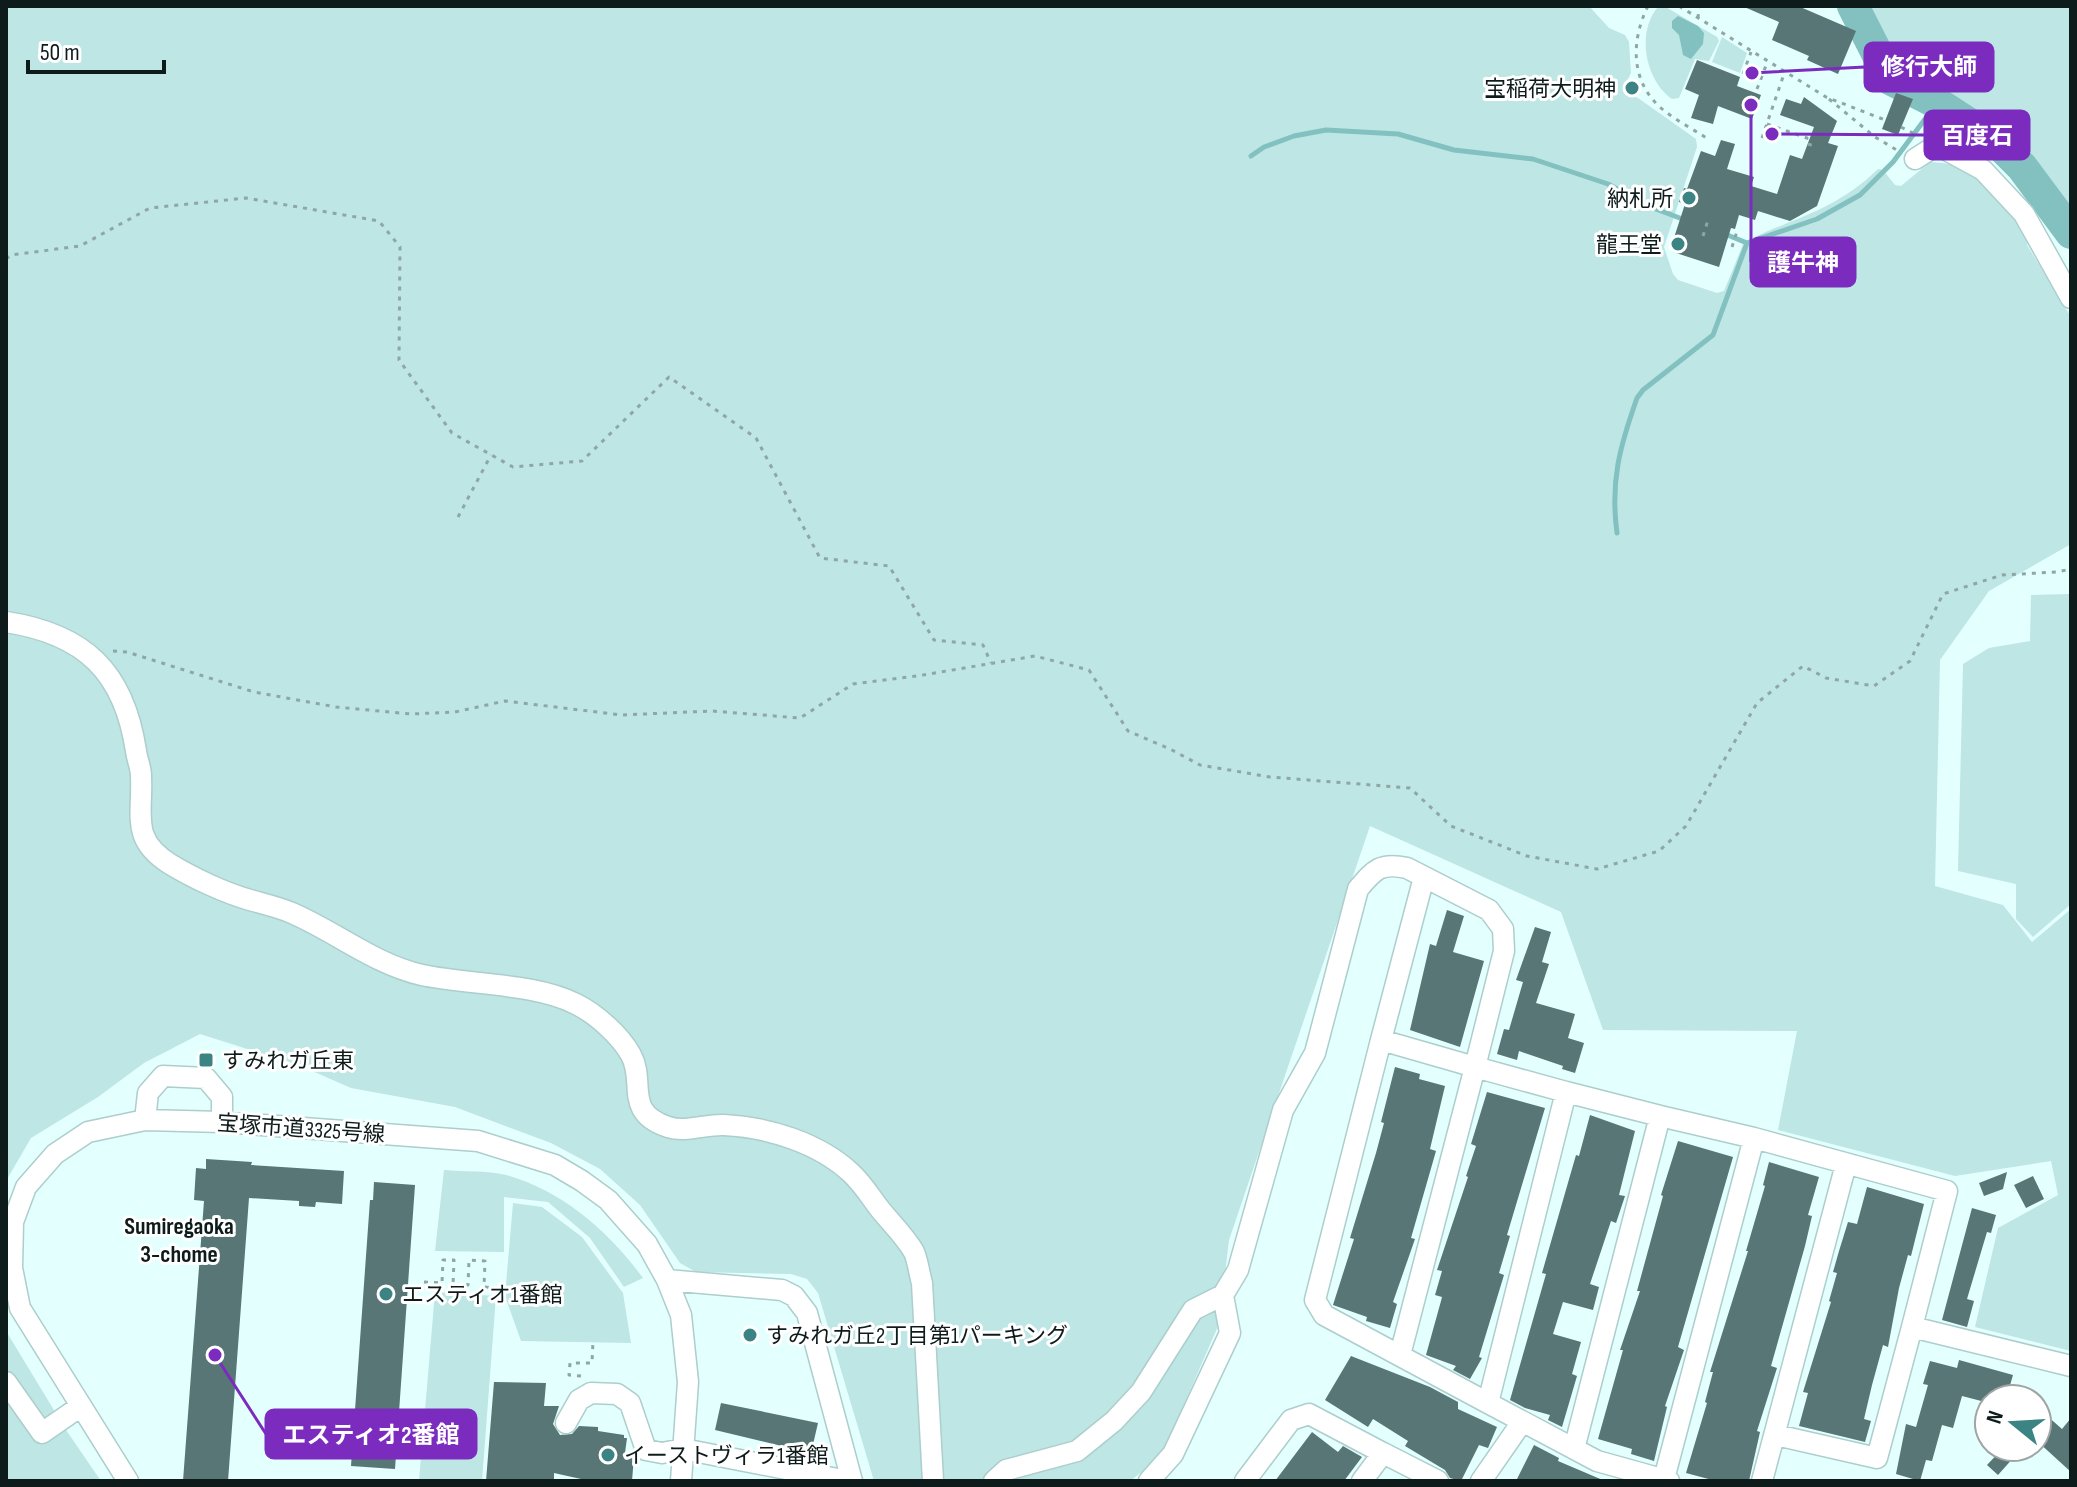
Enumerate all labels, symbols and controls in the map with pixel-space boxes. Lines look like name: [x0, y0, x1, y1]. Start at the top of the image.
scale bar: [28, 24, 164, 74]
text: 50 m: [40, 38, 80, 67]
callout: 修行大師: [1865, 43, 1993, 91]
text: 修行大師: [1881, 53, 1977, 82]
place label: 宝稲荷大明神: [1484, 76, 1616, 103]
marker: 宝稲荷大明神: [1623, 79, 1641, 97]
callout: 百度石: [1925, 111, 2029, 159]
text: 百度石: [1941, 122, 2013, 151]
place label: 納札所: [1607, 186, 1673, 213]
marker: 納札所: [1680, 189, 1698, 207]
place label: 龍王堂: [1596, 232, 1662, 259]
marker: 龍王堂: [1669, 235, 1687, 253]
callout: 護牛神: [1751, 238, 1855, 286]
text: 護牛神: [1767, 249, 1839, 278]
place label: すみれガ丘東: [222, 1048, 354, 1075]
marker: すみれガ丘東: [197, 1051, 215, 1069]
street label: 宝塚市道3325号線: [216, 1110, 386, 1149]
district label: Sumiregaoka 3-chome: [124, 1212, 234, 1269]
place label: エスティオ1番館: [402, 1282, 562, 1309]
marker: エスティオ1番館: [377, 1285, 395, 1303]
place label: すみれガ丘2丁目第1パーキング: [766, 1323, 1068, 1350]
marker: すみれガ丘2丁目第1パーキング: [741, 1326, 759, 1344]
north arrow: [1973, 1383, 2053, 1463]
text: N: [1981, 1408, 2010, 1427]
callout: エスティオ2番館: [266, 1410, 476, 1458]
text: エスティオ2番館: [282, 1421, 460, 1450]
place label: イーストヴィラ1番館: [624, 1443, 829, 1470]
marker: イーストヴィラ1番館: [599, 1446, 617, 1464]

